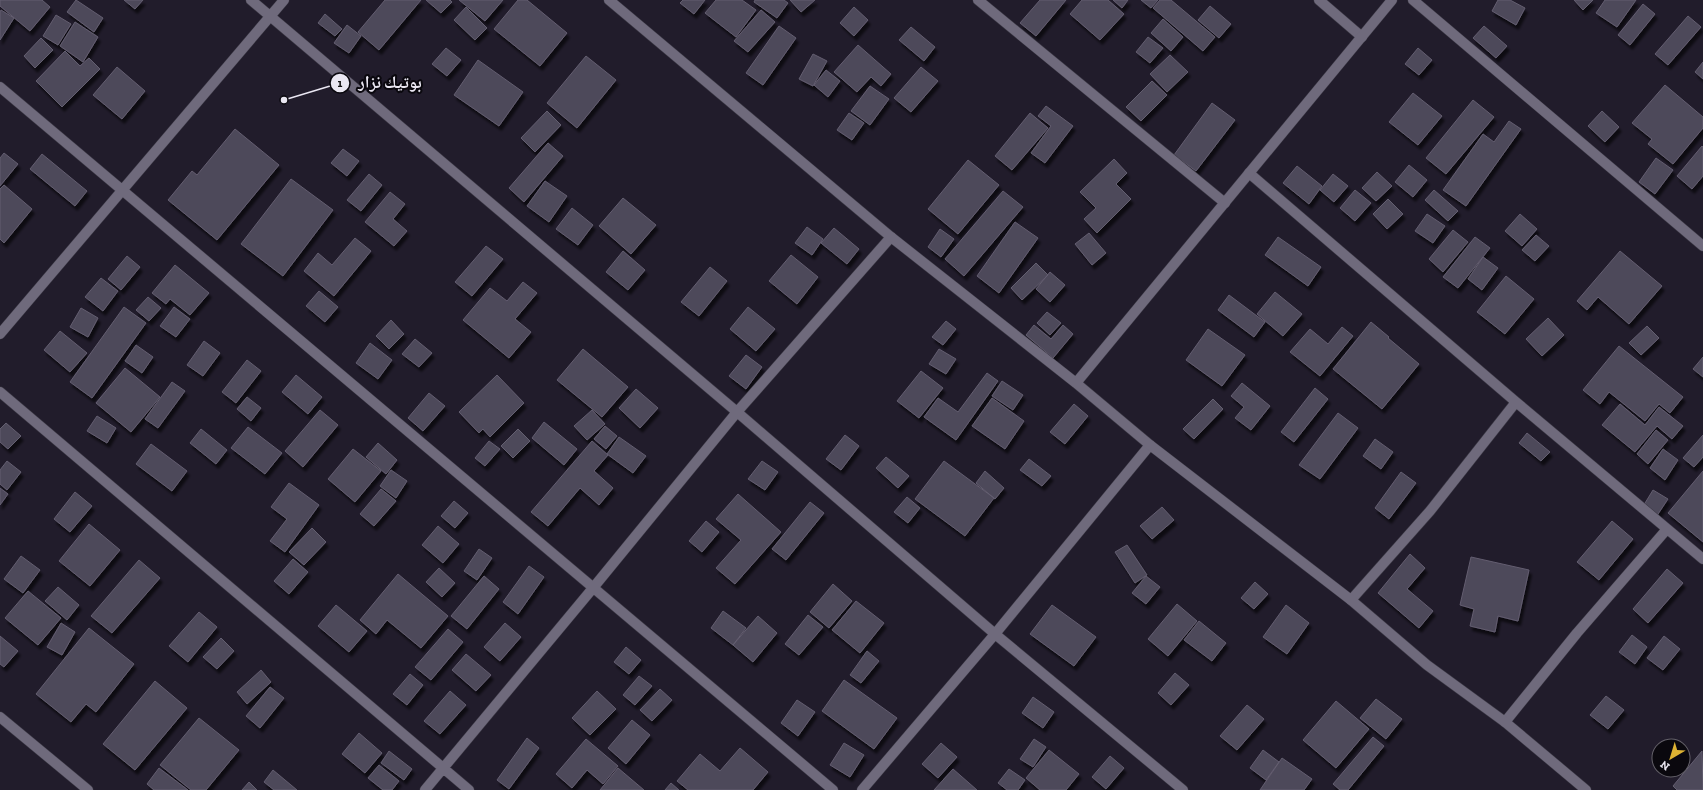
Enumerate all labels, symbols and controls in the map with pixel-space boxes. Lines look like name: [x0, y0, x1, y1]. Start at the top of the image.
callout: بوتيك نزار: [330, 68, 430, 97]
text: بوتيك نزار: [357, 72, 422, 93]
text: 1: [338, 76, 343, 90]
north arrow: [1651, 738, 1691, 778]
text: N: [1657, 757, 1672, 773]

